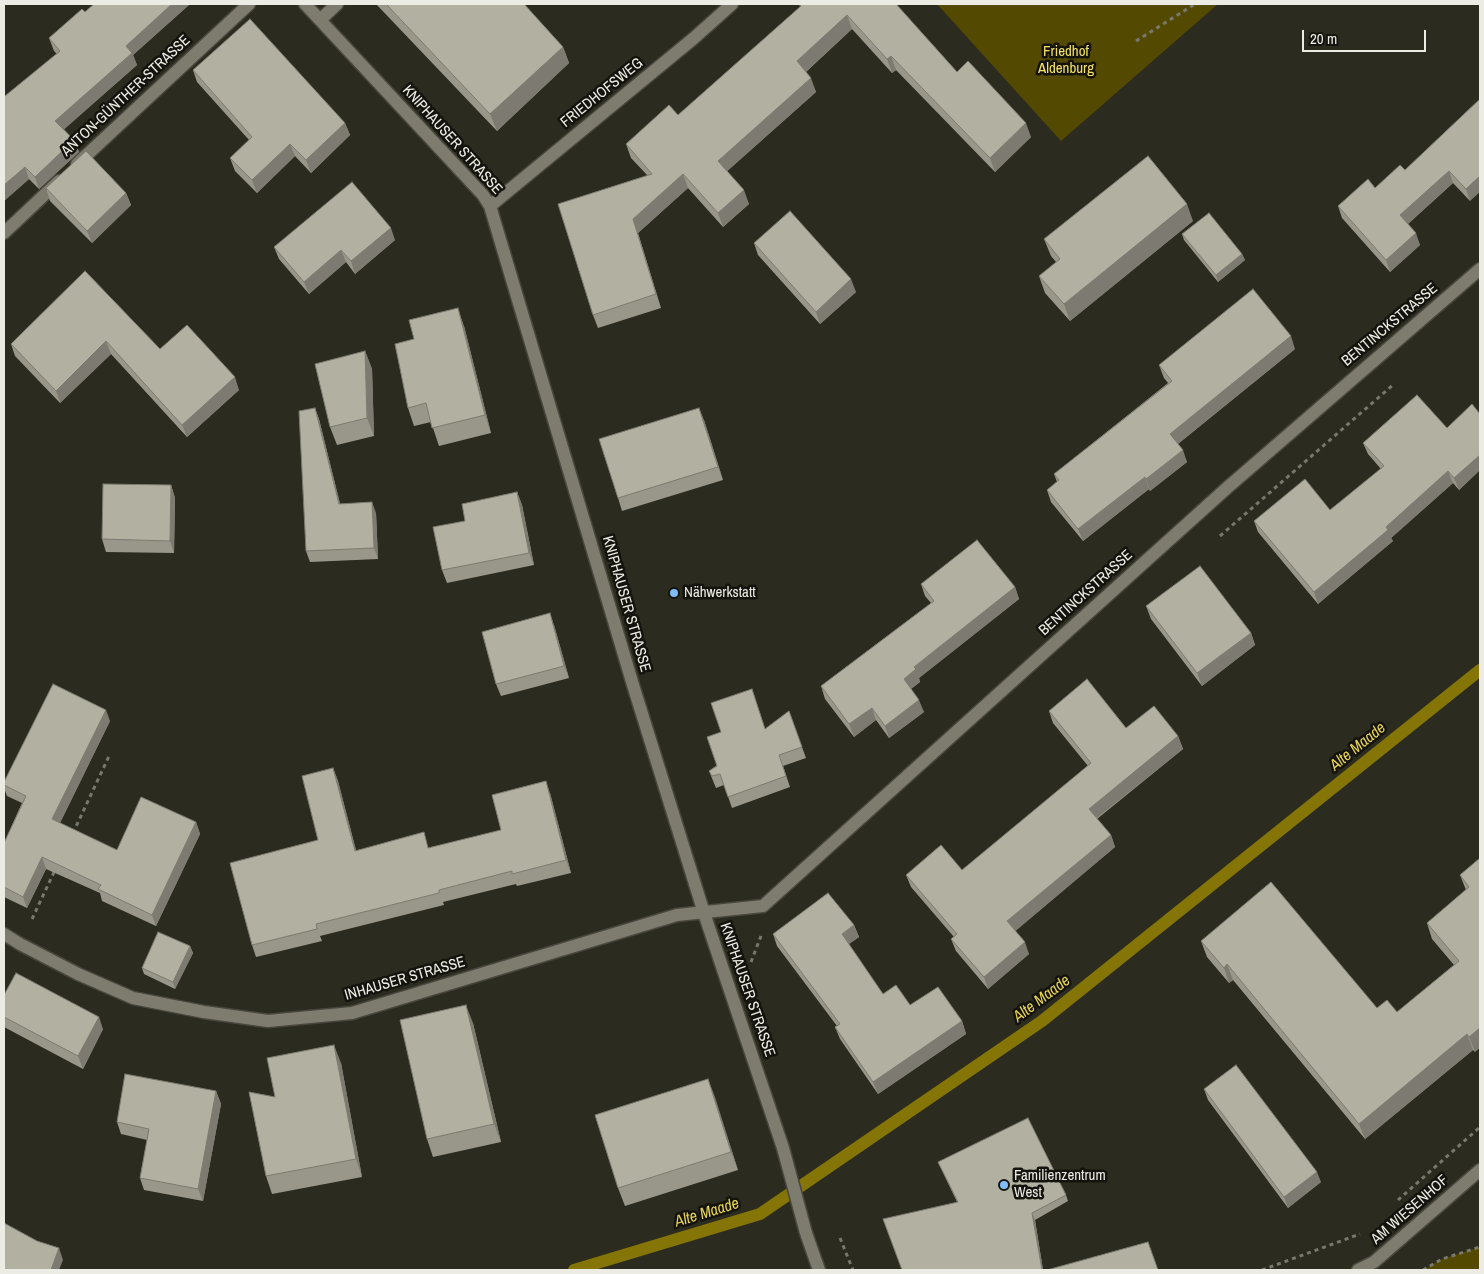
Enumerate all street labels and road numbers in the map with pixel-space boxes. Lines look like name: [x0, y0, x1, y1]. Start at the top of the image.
street label: ANTON-GÜNTHER-STRASSE: [58, 32, 194, 160]
street label: FRIEDHOFSWEG: [557, 54, 647, 132]
street label: KNIPHAUSER STRASSE: [398, 82, 506, 198]
street label: BENTINCKSTRASSE: [1338, 280, 1442, 370]
street label: KNIPHAUSER STRASSE: [598, 534, 654, 674]
street label: BENTINCKSTRASSE: [1036, 546, 1136, 640]
street label: KNIPHAUSER STRASSE: [716, 921, 778, 1059]
street label: INHAUSER STRASSE: [343, 953, 467, 1005]
street label: AM WIESENHOF: [1368, 1172, 1452, 1248]

